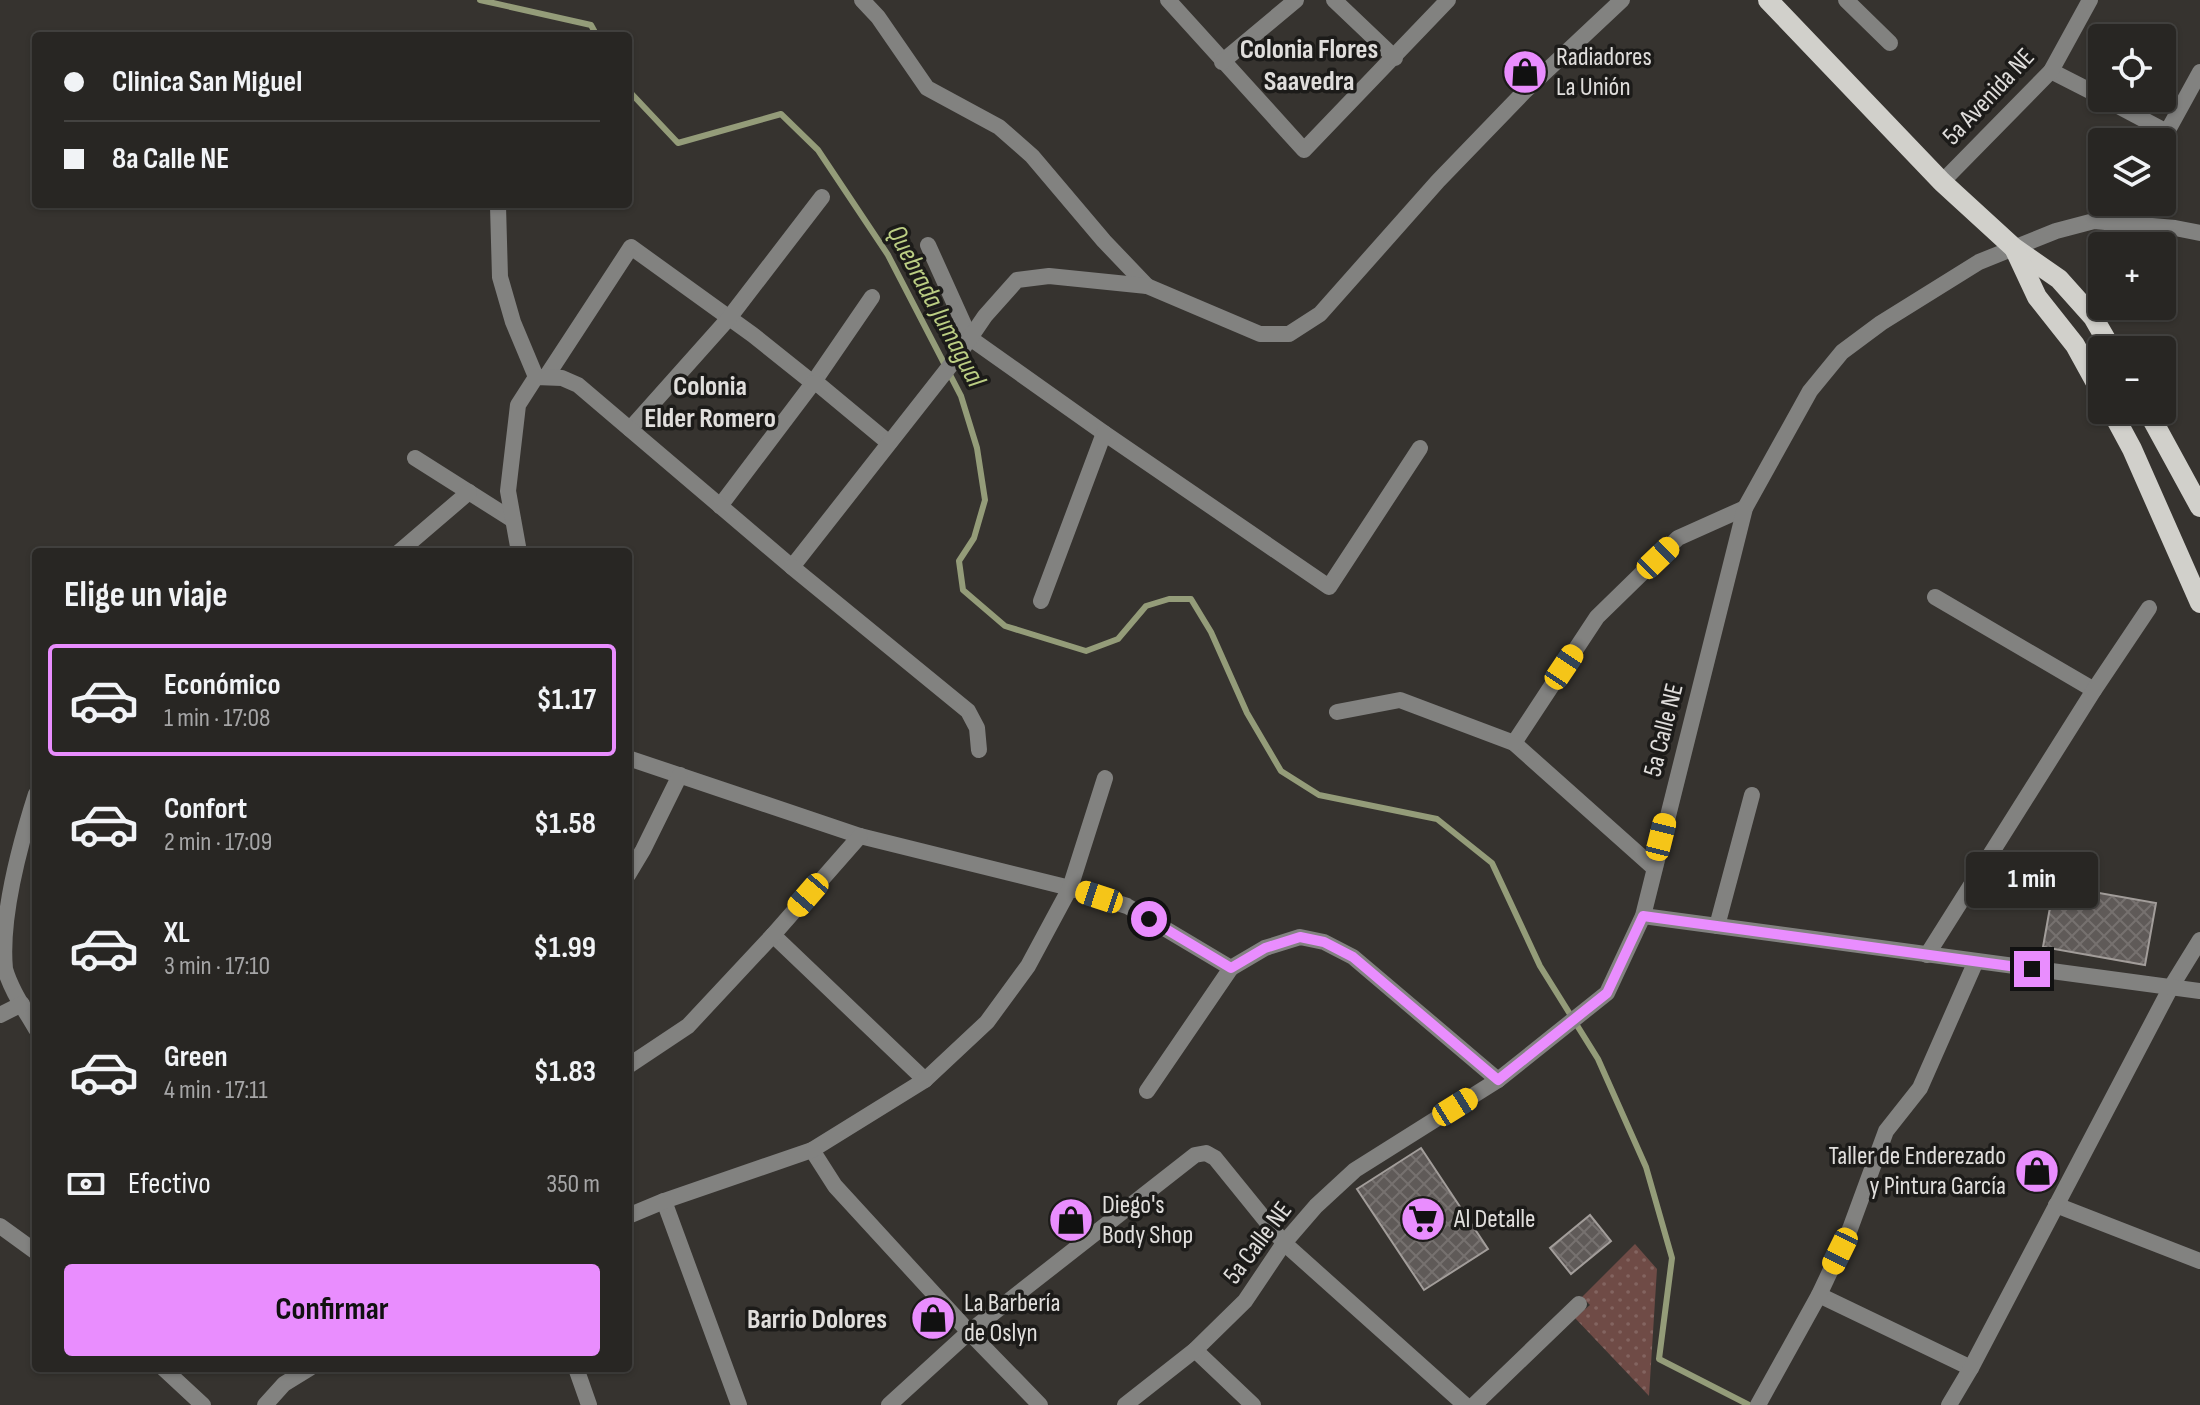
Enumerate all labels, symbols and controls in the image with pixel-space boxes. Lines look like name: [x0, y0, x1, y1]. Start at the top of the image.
map controls: [2088, 24, 2176, 424]
button: locate: [2088, 24, 2176, 112]
district label: Colonia Flores Saavedra: [1240, 33, 1378, 98]
place label: Radiadores La Unión: [1556, 42, 1652, 103]
street label: 5a Avenida NE: [1937, 42, 2041, 152]
shop icon: Radiadores La Unión: [1501, 48, 1549, 96]
text: Clinica San Miguel: [112, 64, 302, 100]
button: layers: [2088, 128, 2176, 216]
text: 8a Calle NE: [112, 141, 229, 177]
water label: Quebrada Jumagual: [880, 219, 993, 393]
button: +: [2088, 232, 2176, 320]
button: −: [2088, 336, 2176, 424]
district label: Colonia Elder Romero: [644, 370, 776, 435]
car: [1632, 533, 1684, 583]
text: Elige un viaje: [64, 574, 228, 617]
car: [1541, 640, 1587, 694]
icon: car: [68, 664, 140, 736]
text: Económico: [164, 667, 281, 703]
street label: 5a Calle NE: [1637, 680, 1691, 780]
text: $1.17: [536, 682, 596, 718]
text: 1 min · 17:08: [164, 703, 270, 734]
icon: car: [68, 788, 140, 860]
text: Confort: [164, 791, 247, 827]
text: $1.58: [534, 806, 596, 842]
car: [1644, 811, 1678, 863]
text: 2 min · 17:09: [164, 827, 272, 858]
callout: 1 min: [1966, 853, 2098, 909]
text: 1 min: [2008, 864, 2056, 895]
car: [783, 869, 833, 921]
car: [1072, 878, 1126, 916]
route start: [1131, 901, 1167, 937]
icon: car: [68, 912, 140, 984]
text: XL: [164, 915, 190, 951]
text: $1.99: [533, 930, 596, 966]
text: 3 min · 17:10: [164, 951, 270, 982]
route end: [2014, 951, 2050, 987]
icon: car: [68, 1036, 140, 1108]
text: Green: [164, 1039, 228, 1075]
text: $1.83: [534, 1054, 596, 1090]
text: 4 min · 17:11: [164, 1075, 267, 1106]
car: [1428, 1084, 1482, 1130]
place label: Taller de Enderezado y Pintura García: [1828, 1141, 2006, 1202]
shop icon: Taller de Enderezado y Pintura García: [2013, 1147, 2061, 1195]
icon: cash: [64, 1162, 108, 1206]
text: Efectivo: [128, 1166, 211, 1202]
text: 350 m: [546, 1169, 600, 1200]
place label: Diego's Body Shop: [1102, 1190, 1193, 1251]
supermarket icon: Al Detalle: [1399, 1195, 1447, 1243]
shop icon: Diego's Body Shop: [1047, 1196, 1095, 1244]
street label: 5a Calle NE: [1217, 1196, 1299, 1290]
place label: Al Detalle: [1453, 1204, 1536, 1235]
car: [1819, 1224, 1861, 1278]
button: Confirmar: [64, 1264, 600, 1356]
place label: La Barbería de Oslyn: [964, 1288, 1060, 1349]
shop icon: La Barbería de Oslyn: [909, 1294, 957, 1342]
district label: Barrio Dolores: [747, 1303, 887, 1336]

